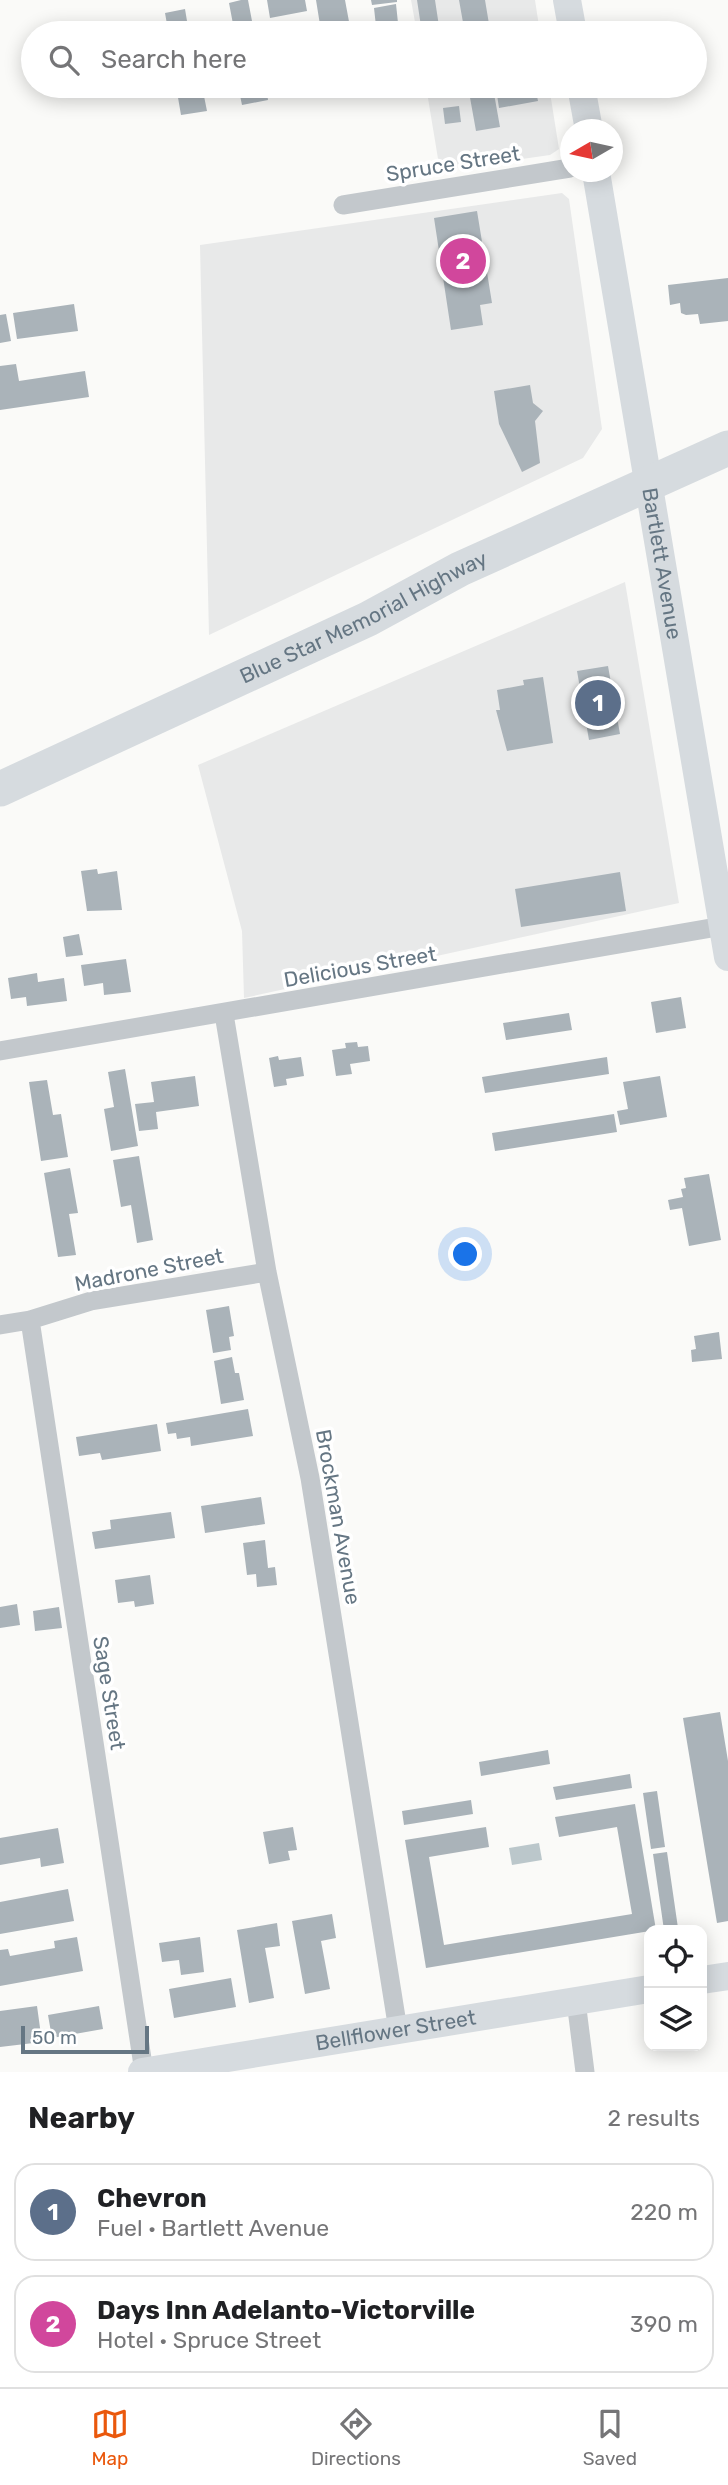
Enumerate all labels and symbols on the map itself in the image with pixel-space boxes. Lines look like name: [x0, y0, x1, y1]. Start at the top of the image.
north arrow: [560, 119, 623, 182]
street label: Spruce Street: [384, 141, 522, 186]
pin: 2: [440, 235, 486, 287]
street label: Bartlett Avenue: [637, 486, 687, 641]
street label: Blue Star Memorial Highway: [235, 545, 491, 689]
pin: 1: [575, 677, 621, 729]
street label: Delicious Street: [282, 941, 438, 992]
your location: [448, 1237, 482, 1271]
street label: Madrone Street: [72, 1243, 225, 1296]
street label: Brockman Avenue: [311, 1427, 366, 1606]
street label: Sage Street: [88, 1634, 131, 1752]
street label: Bellflower Street: [314, 2005, 478, 2055]
scale bar: [21, 2023, 149, 2055]

